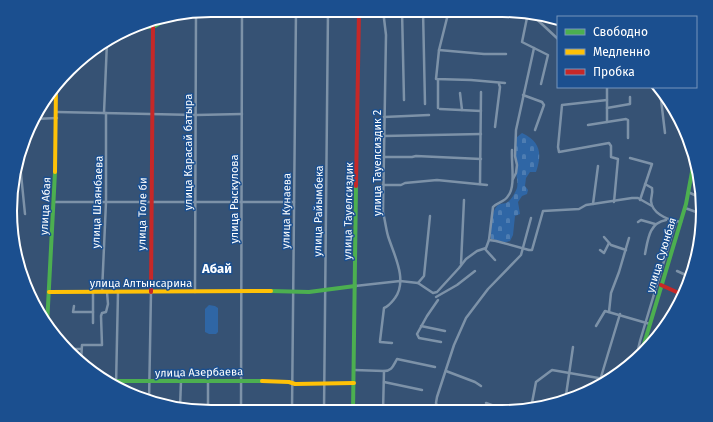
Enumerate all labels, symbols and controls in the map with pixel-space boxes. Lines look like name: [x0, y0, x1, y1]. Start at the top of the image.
legend: [557, 16, 697, 88]
text: Свободно: [593, 25, 648, 39]
text: Медленно: [593, 45, 650, 59]
text: Пробка: [593, 65, 635, 79]
street label: улица Карасай батыра: [182, 94, 195, 210]
street label: улица Тауелсиздик 2: [371, 110, 384, 216]
street label: улица Шаянбаева: [89, 155, 106, 249]
street label: улица Рыскулова: [228, 155, 241, 243]
street label: улица Тауелсиздик: [341, 162, 356, 260]
street label: улица Райымбека: [311, 165, 326, 257]
street label: улица Кунаева: [279, 173, 294, 249]
street label: улица Абая: [37, 177, 54, 235]
street label: улица Толе би: [135, 177, 150, 251]
street label: улица Суюнбая: [644, 216, 679, 294]
district label: Абай: [201, 261, 232, 276]
street label: улица Алтынсарина: [90, 277, 192, 290]
street label: улица Азербаева: [155, 365, 243, 380]

